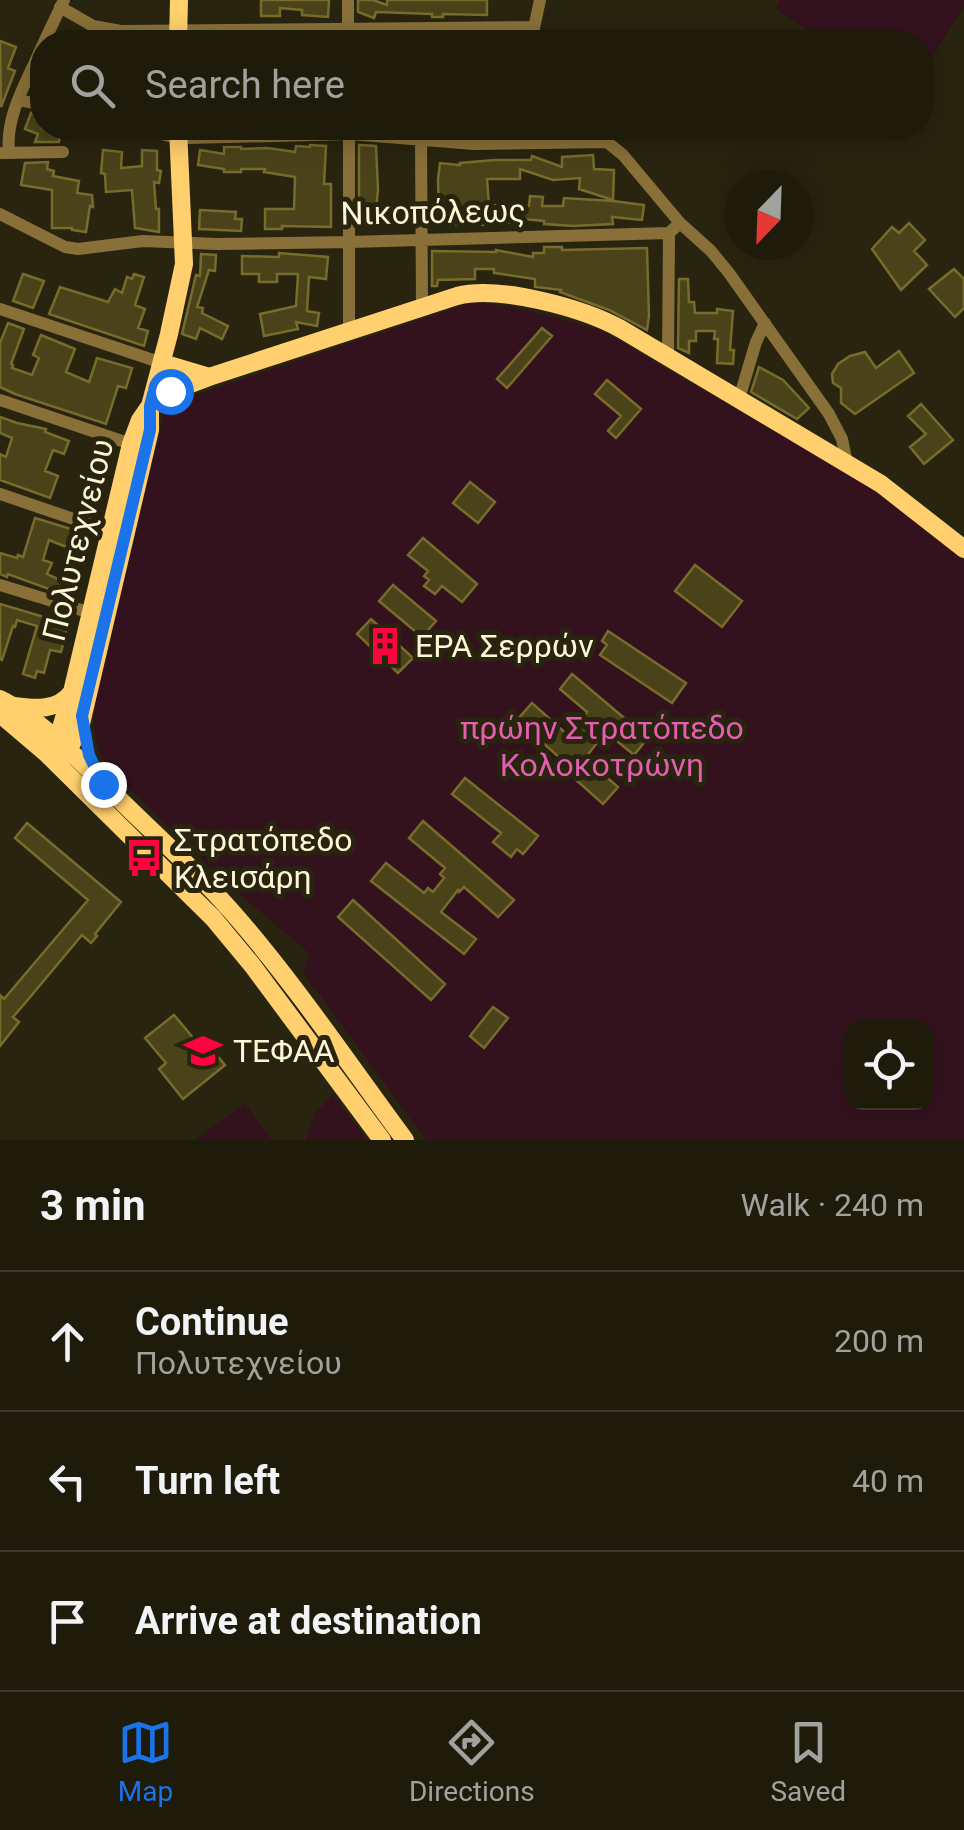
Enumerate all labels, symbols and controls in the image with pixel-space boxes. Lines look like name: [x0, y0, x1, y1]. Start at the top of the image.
search box: [30, 30, 934, 140]
icon: search: [65, 58, 120, 113]
text: Search here: [145, 63, 345, 107]
north arrow: [724, 170, 814, 260]
street label: Νικοπόλεως: [340, 191, 526, 233]
route start: [148, 369, 194, 415]
street label: Πολυτεχνείου: [35, 435, 121, 645]
building icon: ΕΡΑ Σερρών: [364, 625, 406, 667]
place label: ΕΡΑ Σερρών: [415, 627, 594, 665]
park label: πρώην Στρατόπεδο Κολοκοτρώνη: [460, 709, 744, 784]
route end: [81, 762, 127, 808]
place label: Στρατόπεδο Κλεισάρη: [174, 821, 353, 896]
bus stop icon: Στρατόπεδο Κλεισάρη: [123, 837, 165, 879]
map controls: [844, 1020, 934, 1110]
button: locate: [844, 1020, 934, 1110]
school or university icon: ΤΕΦΑΑ: [182, 1030, 224, 1072]
place label: ΤΕΦΑΑ: [233, 1032, 335, 1070]
text: 3 min: [40, 1181, 146, 1230]
text: Walk · 240 m: [741, 1186, 924, 1224]
text: Continue: [135, 1300, 289, 1344]
icon: ahead: [40, 1314, 95, 1369]
text: 200 m: [834, 1322, 924, 1360]
text: Πολυτεχνείου: [135, 1344, 342, 1382]
icon: left: [40, 1454, 95, 1509]
text: Turn left: [135, 1459, 280, 1503]
text: 40 m: [852, 1462, 924, 1500]
icon: arrive: [40, 1594, 95, 1649]
text: Arrive at destination: [135, 1599, 482, 1643]
tab: Map: [118, 1715, 173, 1808]
tab: Directions: [409, 1715, 535, 1808]
tab: Saved: [770, 1715, 846, 1808]

